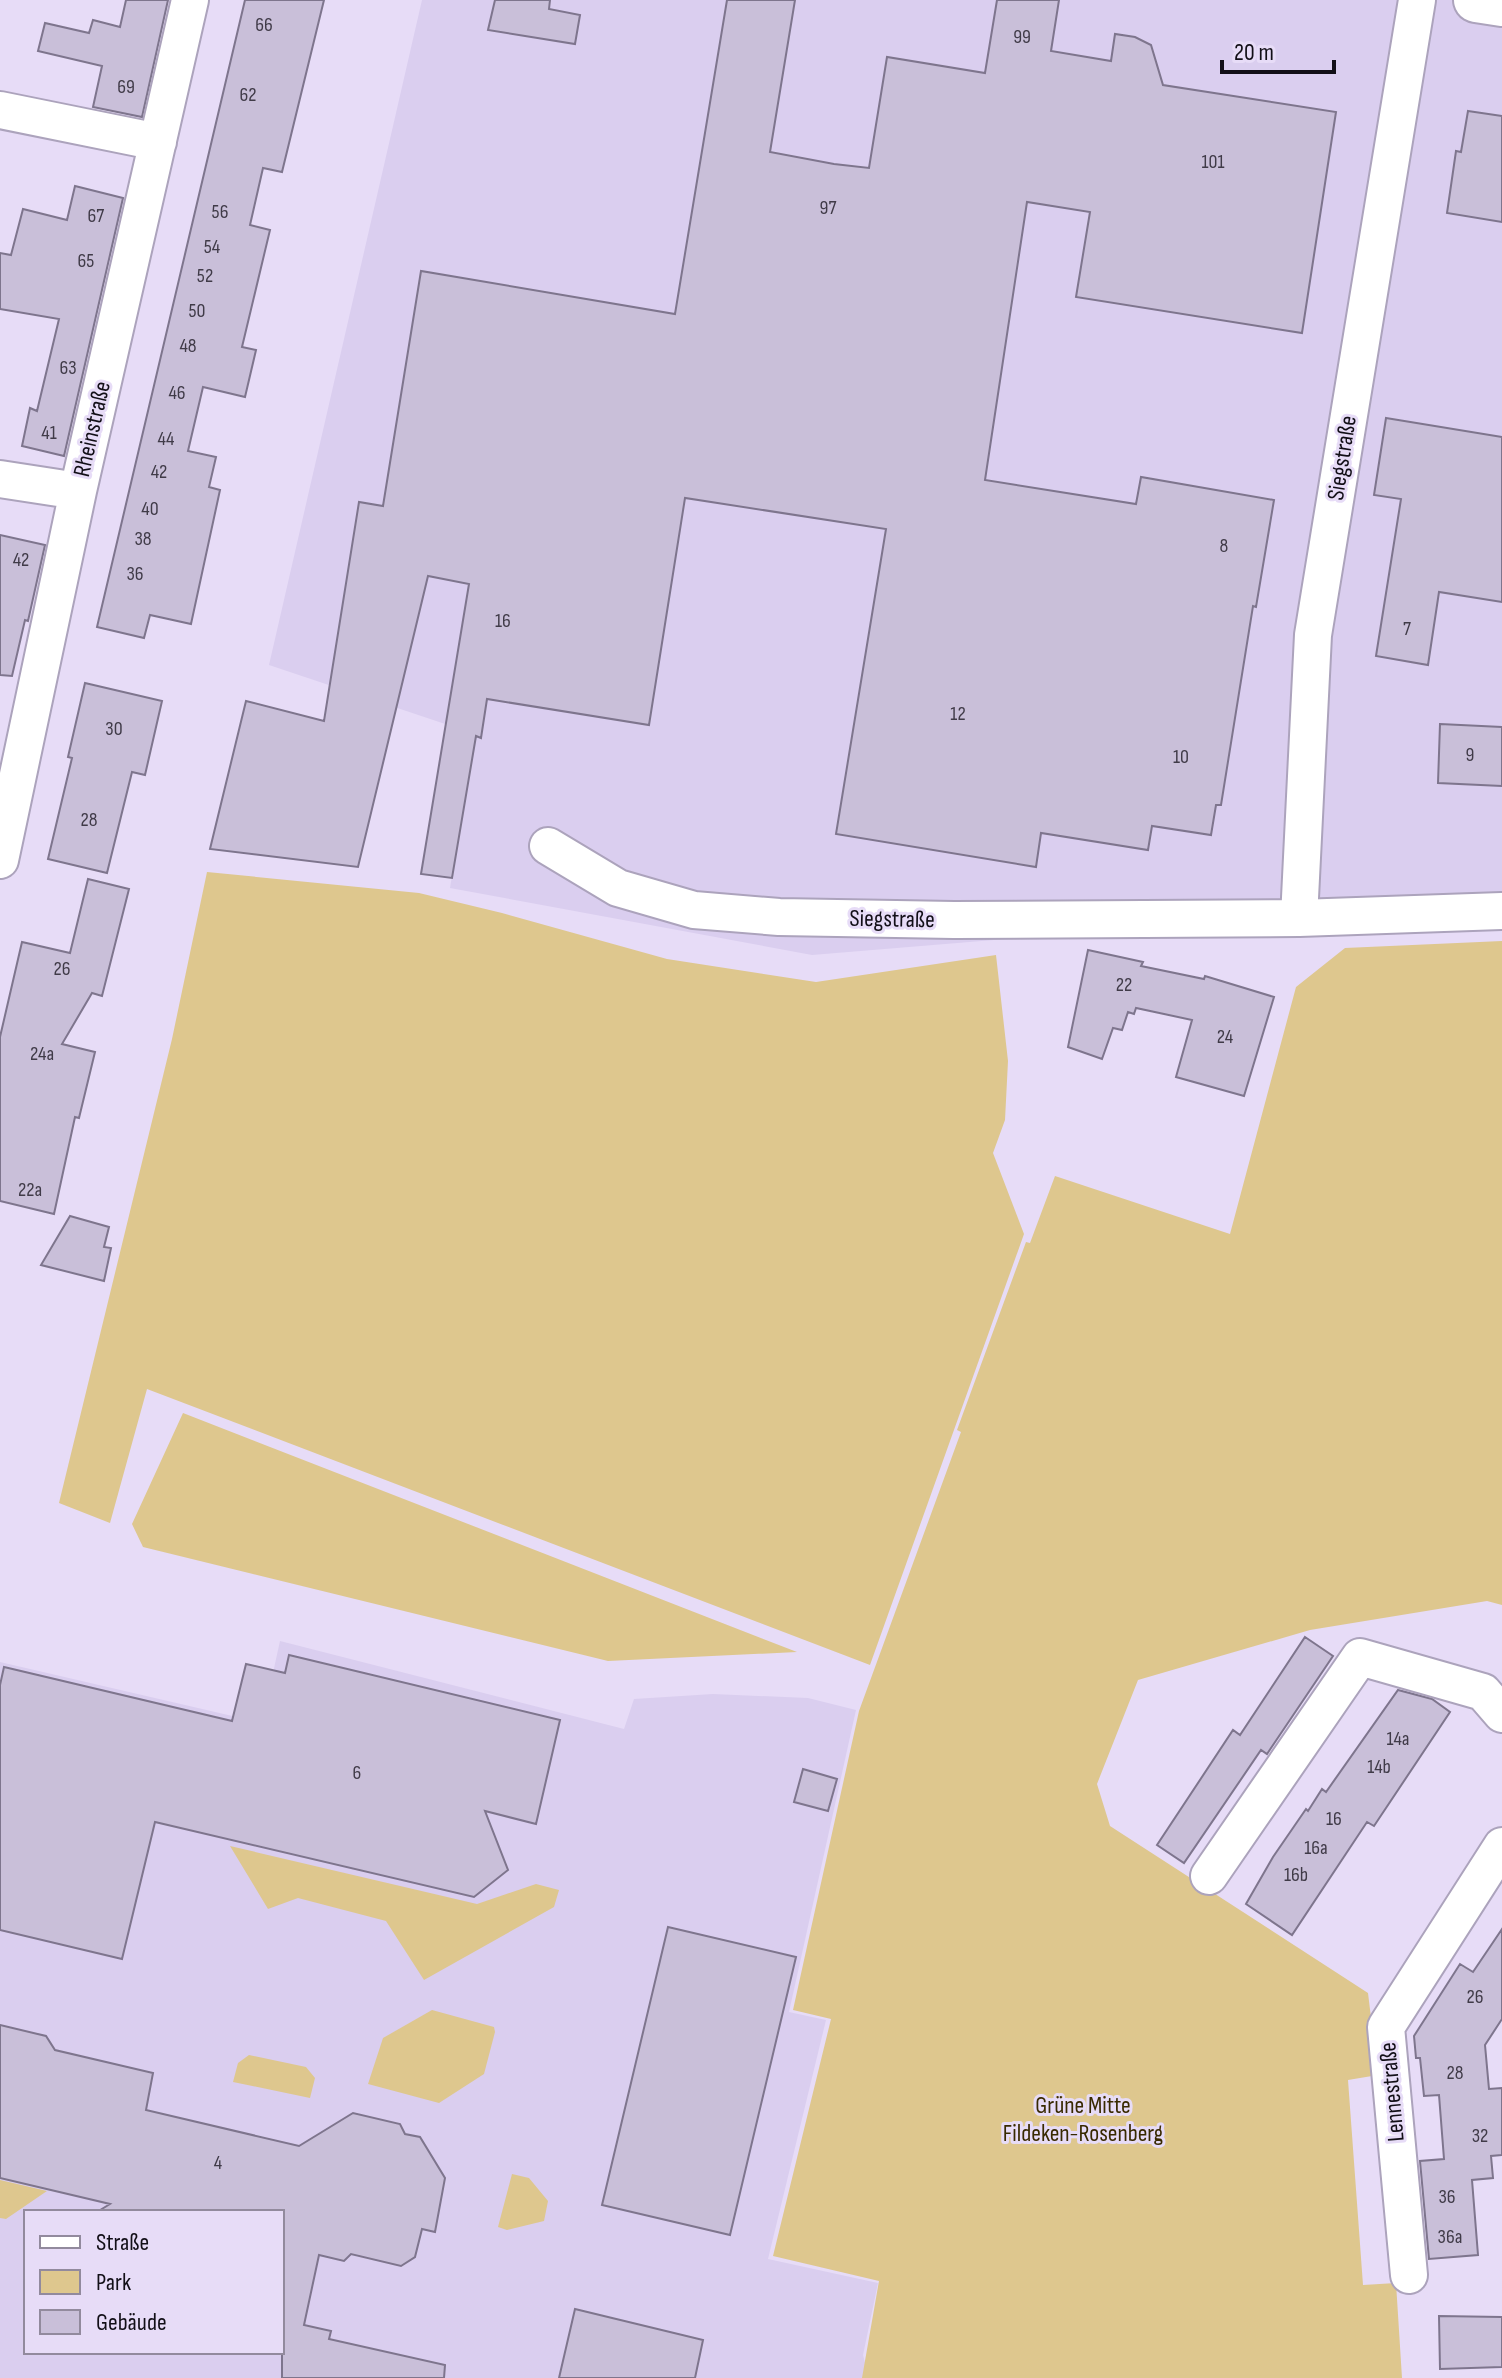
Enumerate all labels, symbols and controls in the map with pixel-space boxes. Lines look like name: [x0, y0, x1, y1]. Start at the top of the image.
house number: 66: [255, 13, 273, 37]
scale bar: [1222, 24, 1334, 74]
house number: 99: [1013, 25, 1031, 49]
text: 20 m: [1234, 38, 1274, 67]
house number: 69: [117, 75, 135, 99]
house number: 62: [239, 83, 257, 107]
house number: 101: [1202, 150, 1224, 174]
house number: 97: [820, 196, 836, 220]
house number: 56: [212, 200, 228, 224]
house number: 67: [88, 204, 104, 228]
house number: 54: [204, 235, 220, 259]
house number: 65: [78, 249, 94, 273]
house number: 52: [197, 264, 213, 288]
house number: 50: [189, 299, 205, 323]
house number: 48: [179, 334, 197, 358]
house number: 63: [59, 356, 77, 380]
street label: Rheinstraße: [67, 378, 117, 480]
house number: 46: [168, 381, 186, 405]
street label: Siegstraße: [1321, 414, 1363, 502]
house number: 41: [41, 421, 57, 445]
house number: 44: [158, 427, 174, 451]
house number: 42: [151, 460, 167, 484]
house number: 40: [141, 497, 159, 521]
house number: 38: [134, 527, 152, 551]
house number: 8: [1220, 534, 1228, 558]
house number: 42: [13, 548, 29, 572]
house number: 36: [126, 562, 144, 586]
house number: 16: [495, 609, 511, 633]
house number: 7: [1403, 617, 1411, 641]
house number: 12: [950, 702, 966, 726]
house number: 30: [105, 717, 123, 741]
house number: 9: [1466, 743, 1474, 767]
house number: 10: [1173, 745, 1189, 769]
house number: 28: [81, 808, 98, 832]
street label: Siegstraße: [849, 904, 935, 934]
house number: 26: [54, 957, 71, 981]
house number: 22: [1116, 973, 1132, 997]
house number: 24: [1217, 1025, 1233, 1049]
house number: 24a: [30, 1042, 54, 1066]
house number: 22a: [18, 1178, 42, 1202]
house number: 14a: [1386, 1727, 1410, 1751]
house number: 14b: [1367, 1755, 1391, 1779]
house number: 6: [353, 1761, 361, 1785]
house number: 16: [1326, 1807, 1342, 1831]
house number: 16a: [1304, 1836, 1328, 1860]
house number: 16b: [1284, 1863, 1308, 1887]
house number: 26: [1467, 1985, 1484, 2009]
street label: Lennestraße: [1373, 2041, 1411, 2143]
house number: 28: [1447, 2061, 1464, 2085]
park label: Grüne Mitte Fildeken-Rosenberg: [1003, 2091, 1163, 2148]
house number: 32: [1472, 2124, 1488, 2148]
house number: 4: [214, 2151, 222, 2175]
house number: 36: [1438, 2185, 1456, 2209]
legend: [24, 2210, 284, 2354]
house number: 36a: [1438, 2225, 1462, 2249]
text: Straße: [96, 2228, 149, 2257]
text: Park: [96, 2268, 131, 2297]
text: Gebäude: [96, 2308, 167, 2337]

